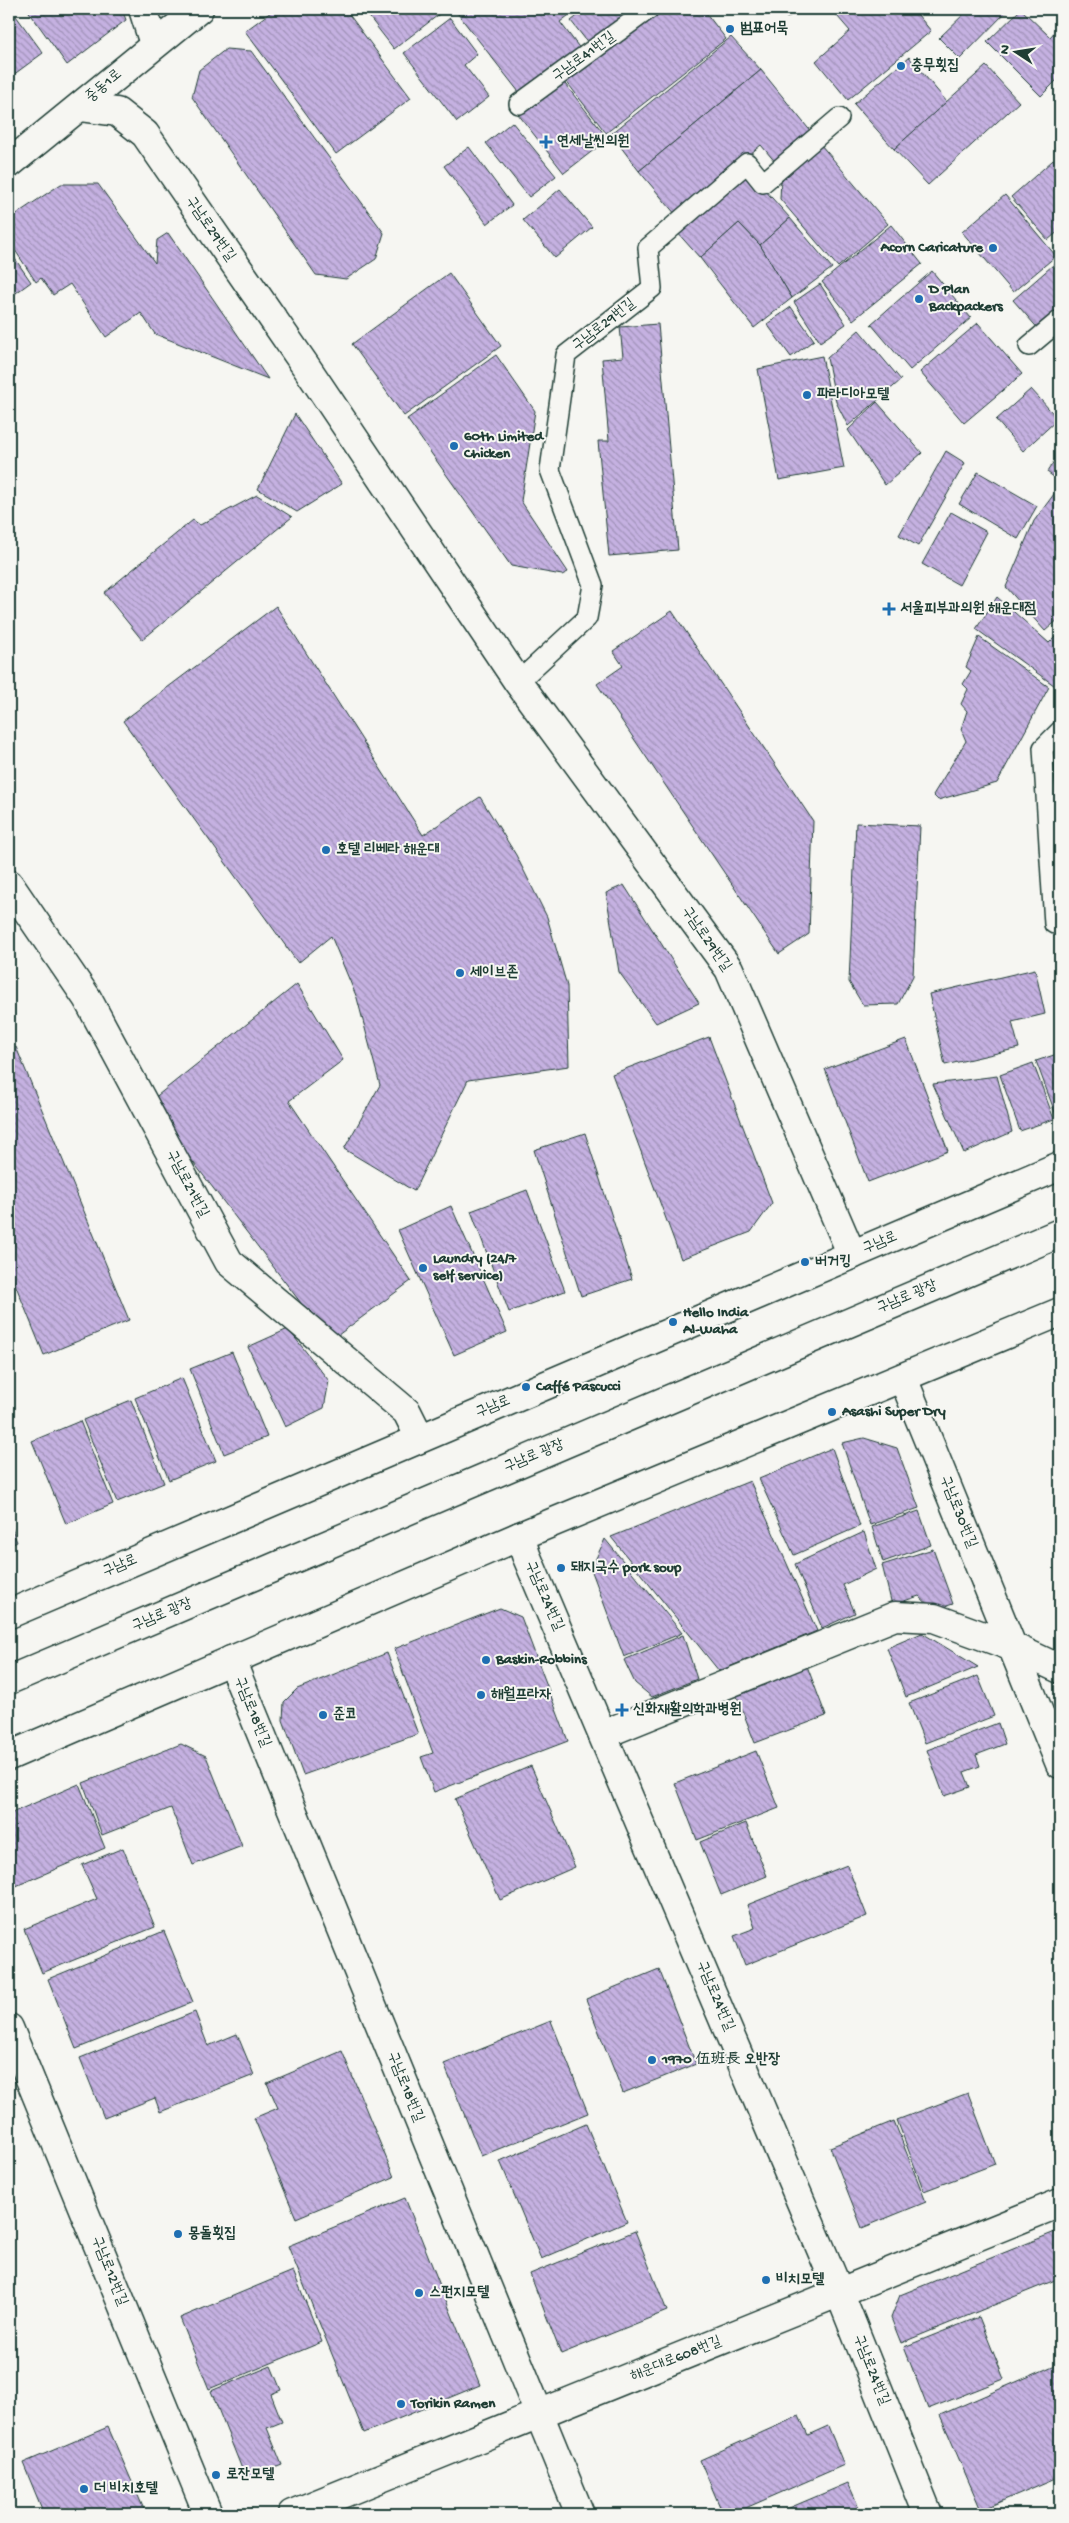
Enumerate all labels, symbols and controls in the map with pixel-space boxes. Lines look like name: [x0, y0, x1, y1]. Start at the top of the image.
place label: 범표어묵: [740, 20, 788, 38]
marker: 범표어묵: [724, 23, 736, 35]
street label: 구남로41번길: [549, 28, 619, 86]
north arrow: [992, 28, 1042, 78]
text: N: [996, 44, 1015, 56]
place label: 충무횟집: [911, 56, 959, 75]
marker: 충무횟집: [895, 60, 907, 72]
street label: 중동1로: [82, 66, 126, 106]
place label: 연세날씬의원: [557, 133, 629, 151]
marker: 연세날씬의원: [539, 135, 553, 149]
street label: 구남로29번길: [181, 193, 239, 265]
place label: Acorn Caricature: [880, 239, 984, 257]
marker: Acorn Caricature: [987, 242, 999, 254]
place label: D Plan Backpackers: [927, 281, 1004, 316]
marker: D Plan Backpackers: [913, 293, 925, 305]
street label: 구남로29번길: [569, 295, 639, 355]
place label: 파라디아모텔: [817, 386, 889, 404]
marker: 파라디아모텔: [801, 389, 813, 401]
place label: 60th Limited Chicken: [463, 428, 545, 463]
marker: 60th Limited Chicken: [448, 440, 460, 452]
place label: 서울피부과의원 해운대점: [900, 600, 1036, 618]
marker: 서울피부과의원 해운대점: [882, 602, 896, 616]
place label: 호텔 리베라 해운대: [336, 841, 440, 859]
marker: 호텔 리베라 해운대: [320, 844, 332, 856]
street label: 구남로29번길: [677, 903, 735, 975]
place label: 세이브존: [470, 964, 518, 982]
marker: 세이브존: [454, 967, 466, 979]
street label: 구남로21번길: [162, 1147, 212, 1221]
street label: 구남로: [860, 1228, 900, 1258]
place label: Laundry (24/7 self service): [433, 1250, 517, 1285]
place label: 버거킹: [815, 1253, 851, 1271]
marker: 버거킹: [799, 1256, 811, 1268]
marker: Laundry (24/7 self service): [417, 1262, 429, 1274]
street label: 구남로 광장: [874, 1276, 940, 1318]
place label: Hello India Al-Waha: [682, 1304, 749, 1339]
marker: Hello India Al-Waha: [667, 1316, 679, 1328]
place label: Caffé Pascucci: [535, 1378, 621, 1396]
marker: Caffé Pascucci: [520, 1381, 532, 1393]
street label: 구남로: [473, 1392, 513, 1422]
place label: Asashi Super Dry: [841, 1403, 946, 1421]
marker: Asashi Super Dry: [826, 1406, 838, 1418]
street label: 구남로 광장: [501, 1435, 567, 1477]
street label: 구남로30번길: [935, 1473, 981, 1551]
street label: 구남로: [100, 1551, 140, 1581]
street label: 구남로24번길: [521, 1558, 567, 1634]
place label: 돼지국수 pork soup: [571, 1559, 682, 1577]
marker: 돼지국수 pork soup: [555, 1562, 567, 1574]
street label: 구남로 광장: [129, 1594, 195, 1636]
place label: Baskin-Robbins: [495, 1651, 588, 1669]
marker: Baskin-Robbins: [480, 1654, 492, 1666]
street label: 구남로18번길: [230, 1674, 274, 1750]
place label: 해월프라자: [491, 1685, 551, 1704]
marker: 해월프라자: [475, 1689, 487, 1701]
place label: 신화재활의학과병원: [633, 1700, 742, 1719]
marker: 신화재활의학과병원: [615, 1703, 629, 1717]
place label: 준코: [333, 1706, 357, 1724]
marker: 준코: [317, 1709, 329, 1721]
street label: 구남로24번길: [692, 1958, 738, 2034]
street label: 구남로18번길: [383, 2049, 427, 2125]
place label: 1970 伍班長 오반장: [661, 2051, 780, 2069]
marker: 1970 伍班長 오반장: [646, 2054, 658, 2066]
place label: 몽돌횟집: [188, 2224, 236, 2243]
marker: 몽돌횟집: [172, 2228, 184, 2240]
street label: 구남로12번길: [87, 2233, 131, 2309]
place label: 비치모텔: [776, 2271, 824, 2289]
marker: 비치모텔: [760, 2274, 772, 2286]
place label: 스펀지모텔: [429, 2284, 489, 2302]
marker: 스펀지모텔: [413, 2287, 425, 2299]
street label: 구남로24번길: [849, 2332, 893, 2408]
street label: 해운대로608번길: [628, 2333, 724, 2385]
place label: Torikin Ramen: [410, 2395, 496, 2413]
marker: Torikin Ramen: [395, 2398, 407, 2410]
place label: 로잔모텔: [226, 2466, 274, 2484]
marker: 로잔모텔: [210, 2469, 222, 2481]
place label: 더 비치호텔: [94, 2480, 158, 2498]
marker: 더 비치호텔: [78, 2483, 90, 2495]

